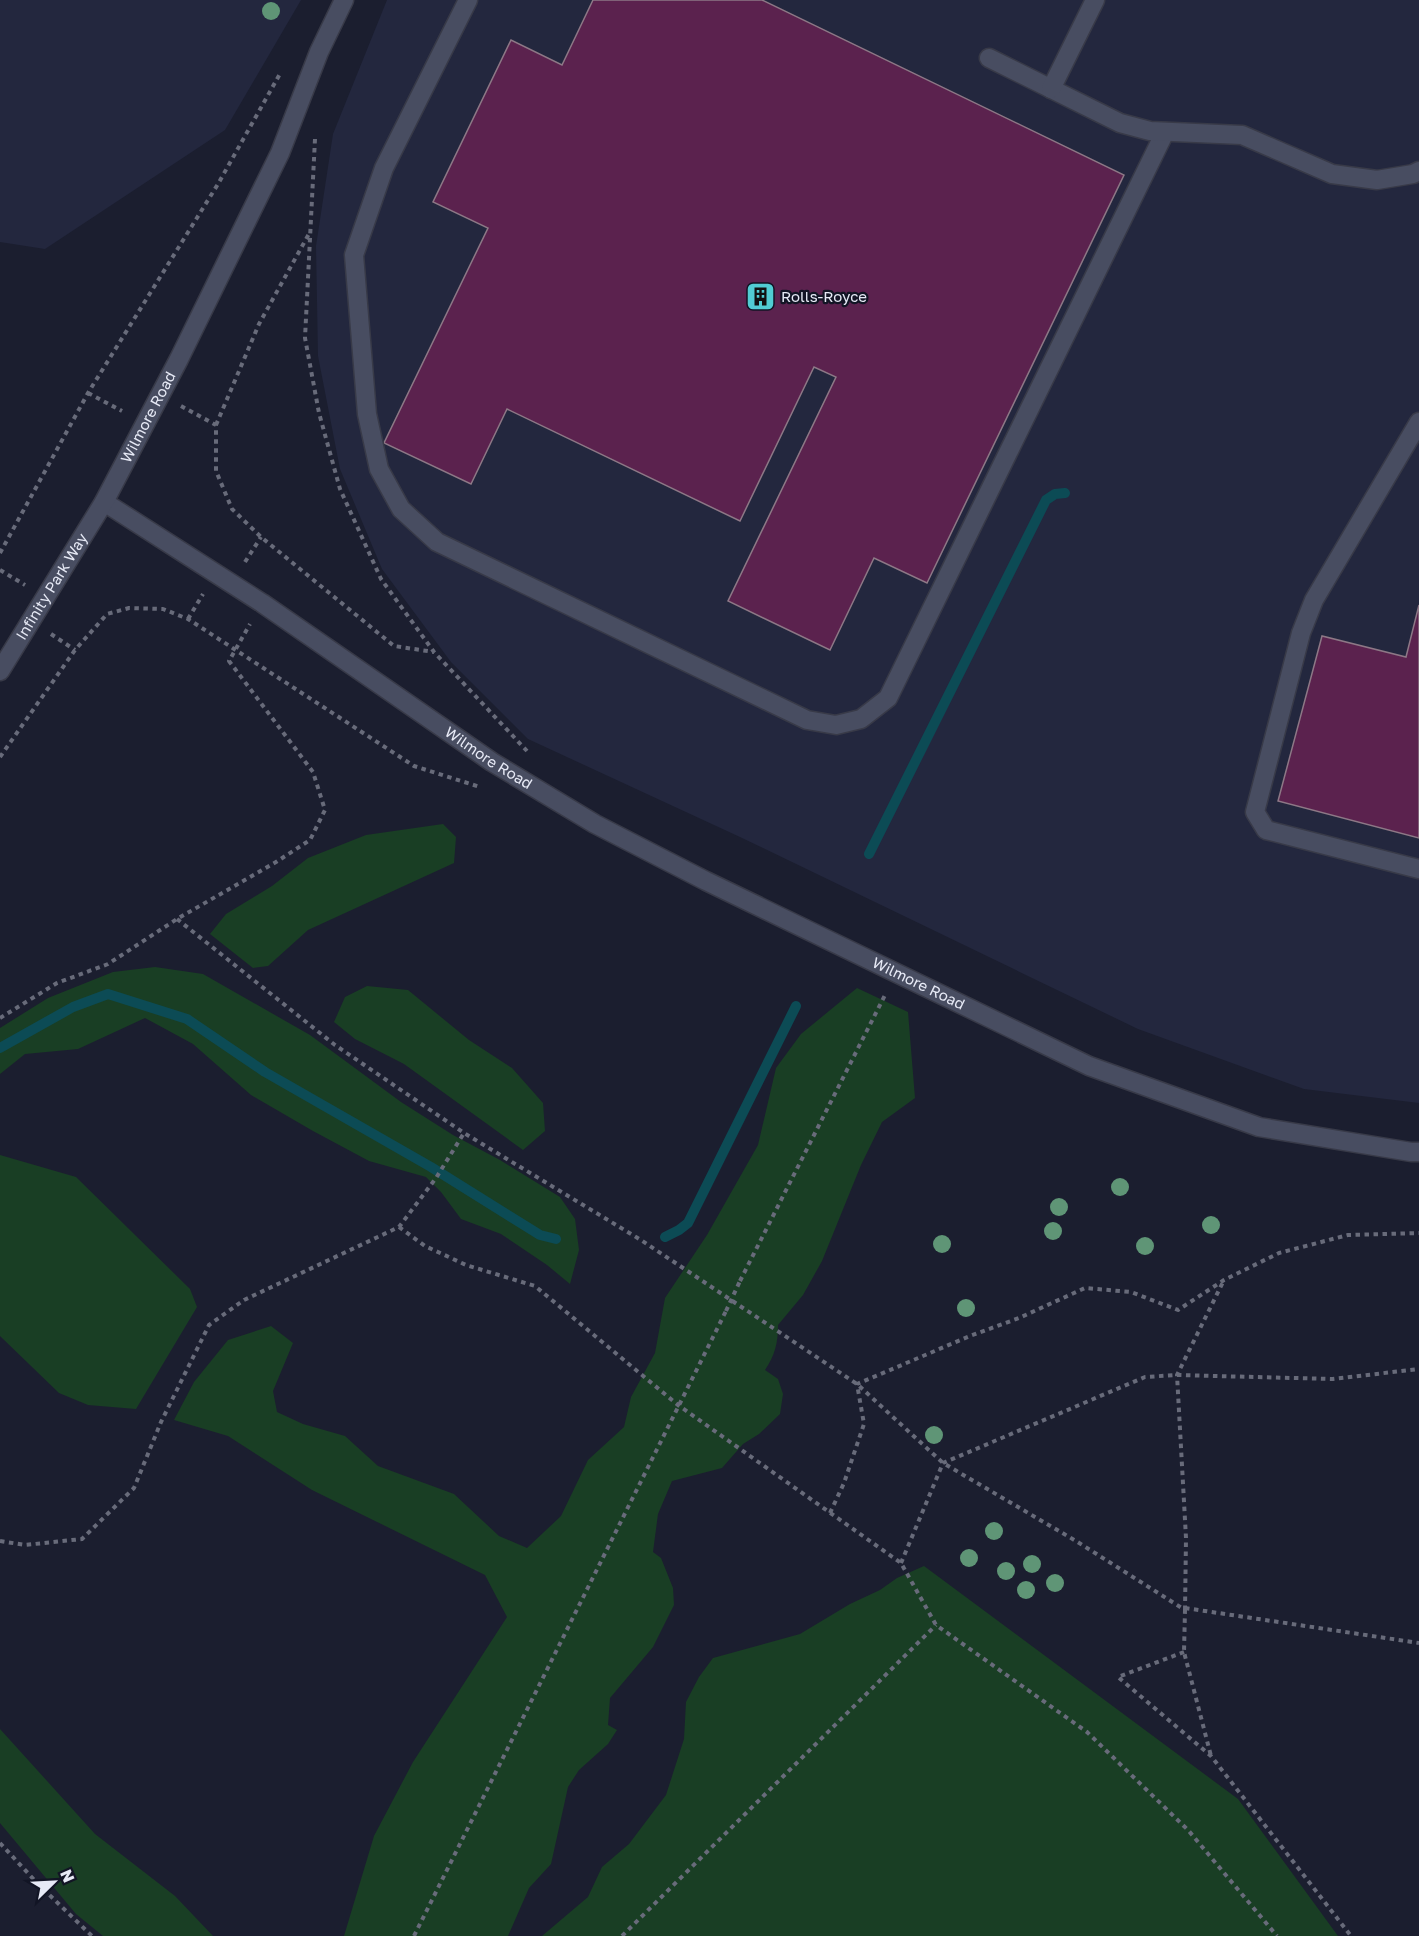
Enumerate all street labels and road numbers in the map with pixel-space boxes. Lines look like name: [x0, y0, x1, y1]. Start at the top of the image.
street label: Wilmore Road: [116, 368, 179, 466]
street label: Infinity Park Way: [11, 529, 91, 643]
street label: Wilmore Road: [442, 722, 536, 792]
street label: Wilmore Road: [870, 953, 968, 1013]

